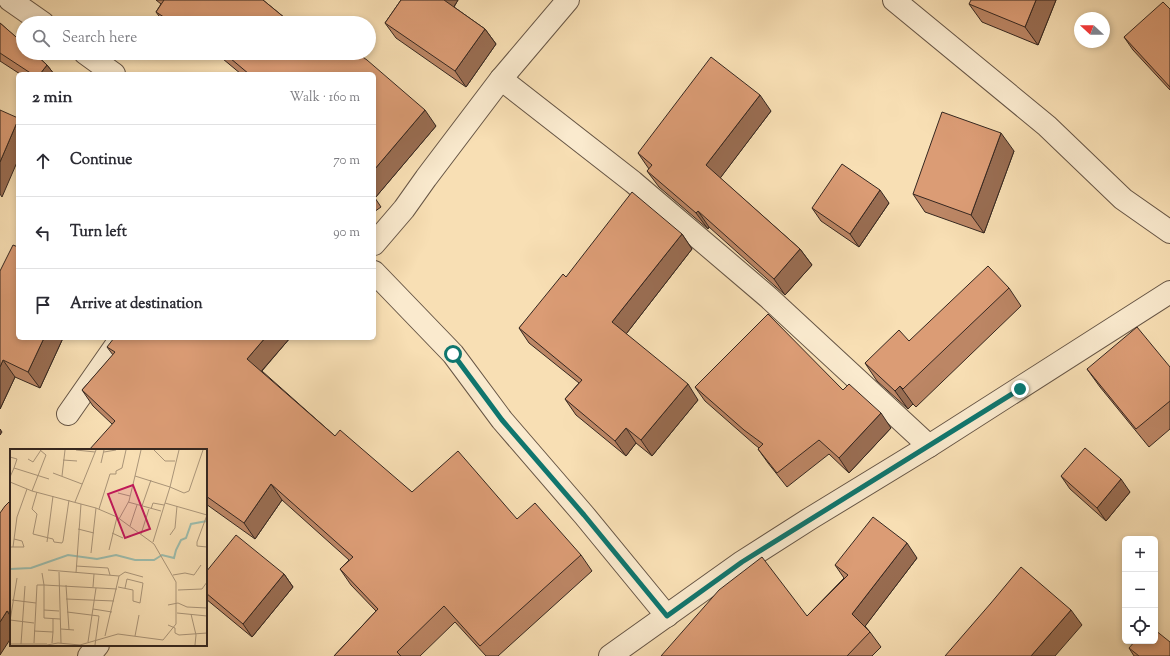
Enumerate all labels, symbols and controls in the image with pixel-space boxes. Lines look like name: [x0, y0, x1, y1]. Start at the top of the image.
north arrow: [1074, 12, 1110, 48]
search box: [16, 16, 376, 60]
icon: search: [30, 27, 52, 49]
text: Search here: [62, 28, 137, 49]
text: 2 min: [32, 86, 73, 110]
text: Walk · 160 m: [289, 89, 360, 107]
icon: ahead: [32, 150, 54, 172]
text: Continue: [70, 150, 132, 171]
text: 70 m: [333, 152, 360, 170]
icon: left: [32, 222, 54, 244]
text: Turn left: [70, 222, 127, 243]
text: 90 m: [333, 224, 360, 242]
icon: arrive: [32, 294, 54, 316]
text: Arrive at destination: [70, 294, 203, 315]
route start: [444, 345, 462, 363]
route end: [1011, 380, 1029, 398]
inset map: [10, 449, 207, 646]
map controls: [1122, 536, 1158, 644]
button: +: [1122, 536, 1158, 572]
button: −: [1122, 572, 1158, 608]
button: locate: [1122, 608, 1158, 644]

